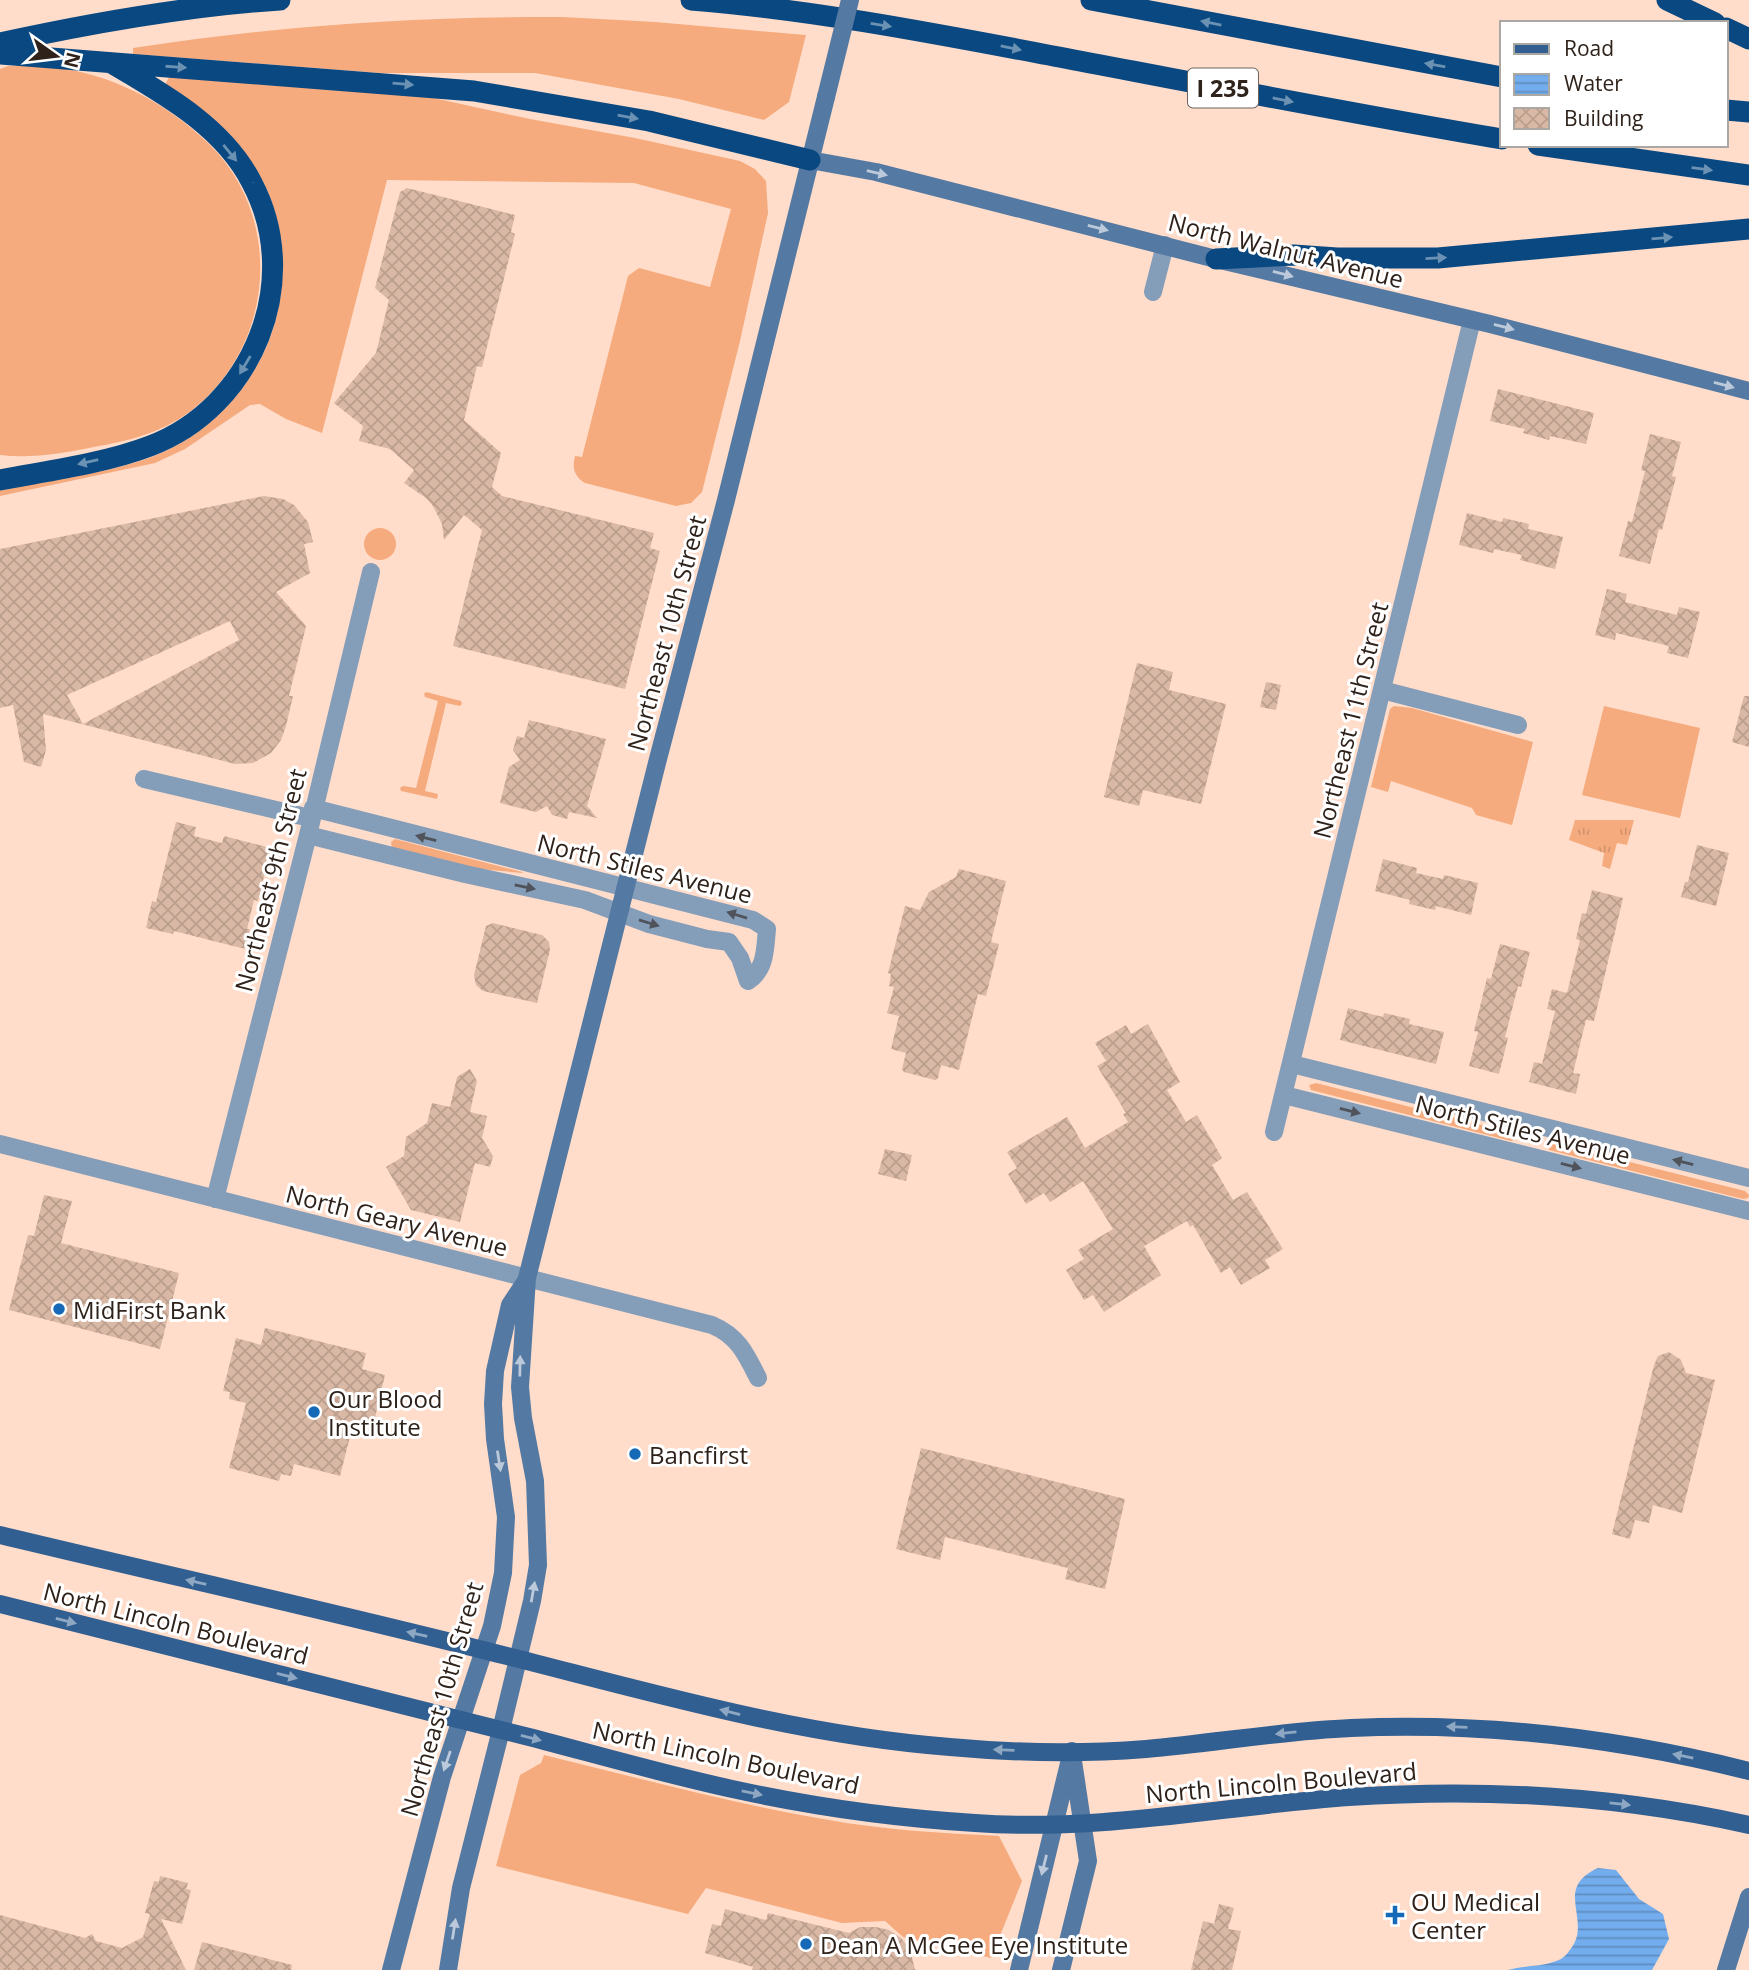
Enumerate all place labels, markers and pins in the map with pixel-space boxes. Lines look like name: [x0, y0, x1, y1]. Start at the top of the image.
place label: MidFirst Bank: [73, 1293, 226, 1326]
marker: MidFirst Bank: [51, 1301, 67, 1317]
place label: Our Blood Institute: [328, 1382, 443, 1443]
marker: Our Blood Institute: [306, 1404, 322, 1420]
place label: Bancfirst: [649, 1438, 748, 1471]
marker: Bancfirst: [627, 1446, 643, 1462]
place label: OU Medical Center: [1411, 1885, 1540, 1946]
marker: OU Medical Center: [1385, 1905, 1405, 1925]
place label: Dean A McGee Eye Institute: [820, 1928, 1128, 1961]
marker: Dean A McGee Eye Institute: [798, 1936, 814, 1952]

